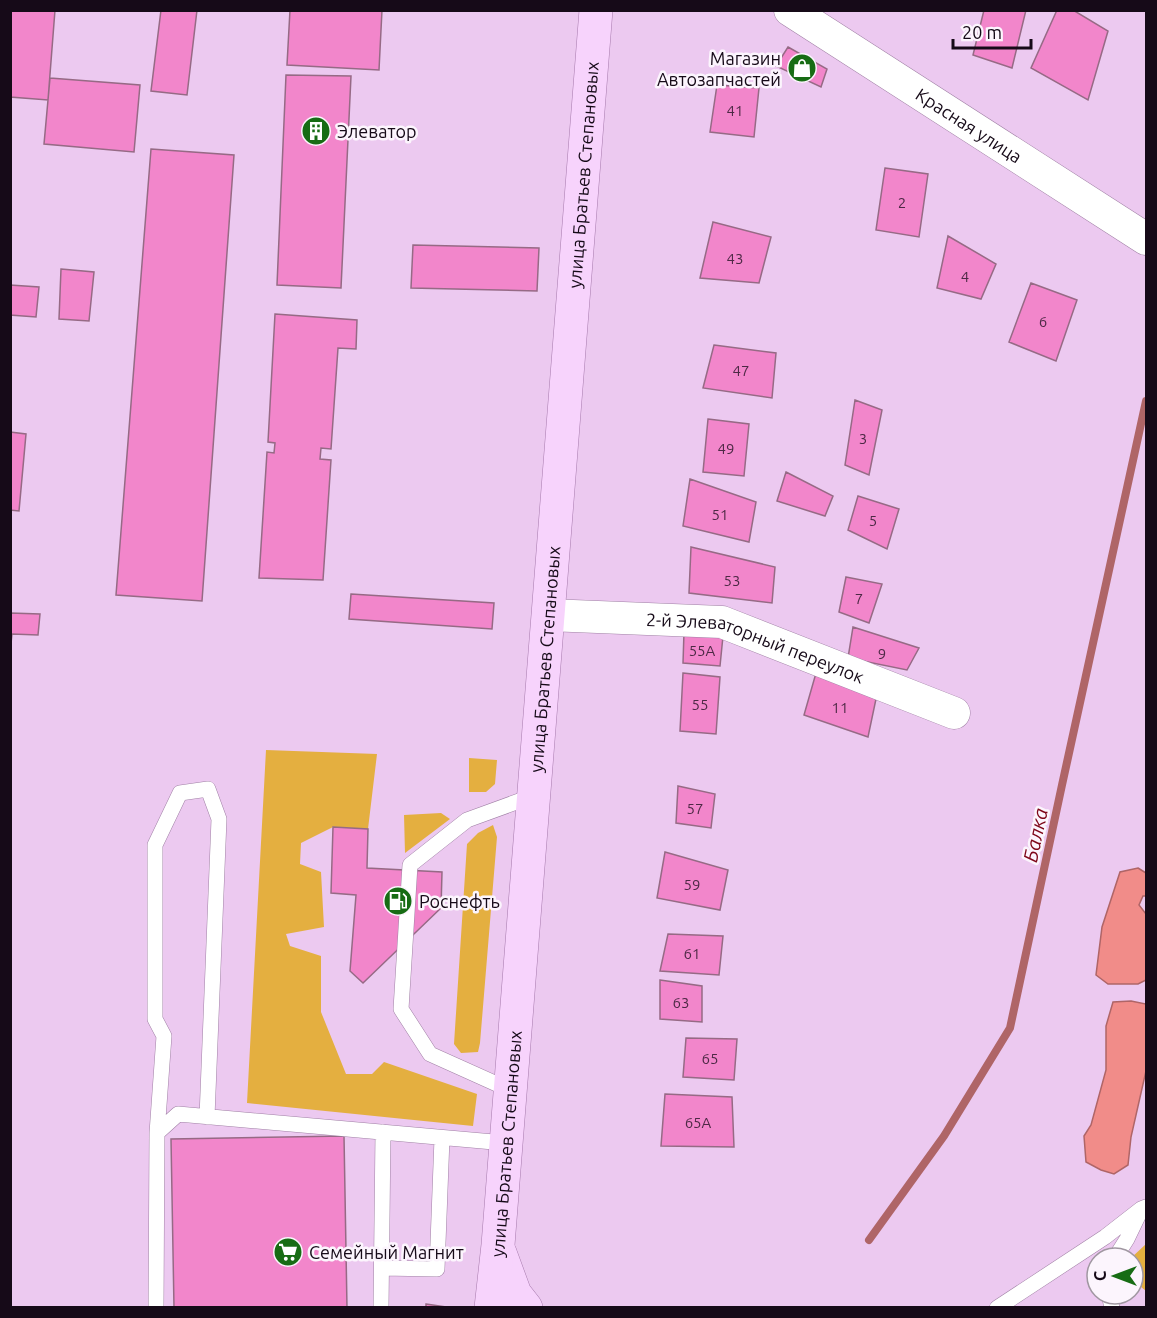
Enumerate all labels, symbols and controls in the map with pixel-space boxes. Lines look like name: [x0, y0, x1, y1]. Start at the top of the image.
scale bar: [953, 12, 1031, 50]
text: 20 m: [962, 22, 1002, 42]
place label: Магазин Автозапчастей: [657, 48, 781, 89]
shop icon: Магазин Автозапчастей: [786, 52, 818, 84]
street label: улица Братьев Степановых: [564, 61, 602, 289]
street label: Красная улица: [912, 84, 1026, 167]
house number: 41: [727, 102, 743, 119]
building icon: Элеватор: [300, 115, 332, 147]
place label: Элеватор: [337, 121, 417, 141]
house number: 2: [898, 194, 906, 211]
house number: 43: [727, 250, 743, 267]
house number: 4: [961, 268, 969, 285]
house number: 6: [1039, 313, 1047, 330]
house number: 47: [733, 362, 749, 379]
house number: 3: [859, 430, 867, 447]
house number: 49: [718, 440, 734, 457]
house number: 51: [712, 506, 728, 523]
house number: 5: [869, 512, 877, 529]
street label: улица Братьев Степановых: [526, 545, 563, 773]
house number: 53: [724, 572, 740, 589]
house number: 7: [855, 590, 863, 607]
street label: 2-й Элеваторный переулок: [646, 609, 867, 687]
house number: 55А: [689, 642, 716, 659]
house number: 9: [878, 645, 886, 662]
house number: 55: [692, 696, 708, 713]
house number: 11: [832, 699, 848, 716]
house number: 57: [687, 800, 703, 817]
water label: Балка: [1018, 806, 1052, 864]
house number: 59: [684, 876, 700, 893]
fuel station icon: Роснефть: [382, 885, 414, 917]
place label: Роснефть: [419, 891, 500, 911]
house number: 61: [684, 945, 700, 962]
house number: 63: [673, 994, 689, 1011]
street label: улица Братьев Степановых: [487, 1030, 525, 1258]
house number: 65: [702, 1050, 718, 1067]
house number: 65А: [685, 1114, 712, 1131]
supermarket icon: Семейный Магнит: [272, 1236, 304, 1268]
place label: Семейный Магнит: [309, 1242, 464, 1262]
north arrow: [1085, 1246, 1145, 1306]
text: С: [1091, 1271, 1109, 1281]

